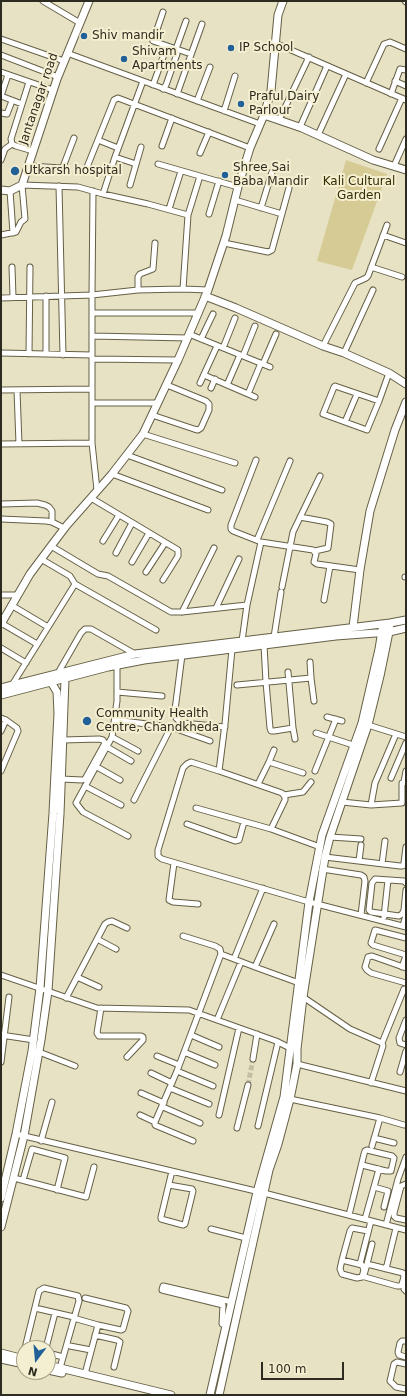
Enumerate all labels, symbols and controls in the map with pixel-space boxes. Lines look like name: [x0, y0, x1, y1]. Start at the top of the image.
place label: Shiv mandir: [92, 29, 164, 43]
marker: Shiv mandir: [79, 31, 89, 41]
place label: IP School: [239, 41, 293, 55]
marker: IP School: [226, 43, 236, 53]
place label: Shivam Apartments: [132, 45, 202, 73]
street label: Jantanagar road: [17, 51, 61, 147]
marker: Shivam Apartments: [119, 54, 129, 64]
place label: Praful Dairy Parlour: [249, 90, 319, 118]
marker: Praful Dairy Parlour: [236, 99, 246, 109]
place label: Shree Sai Baba Mandir: [233, 161, 309, 189]
place label: Utkarsh hospital: [24, 164, 122, 178]
marker: Utkarsh hospital: [9, 165, 21, 177]
marker: Shree Sai Baba Mandir: [220, 170, 230, 180]
park label: Kali Cultural Garden: [323, 175, 395, 203]
place label: Community Health Centre, Chandkheda: [96, 707, 219, 735]
marker: Community Health Centre, Chandkheda: [81, 715, 93, 727]
north arrow: [16, 1340, 56, 1380]
scale bar: [263, 1354, 346, 1380]
text: 100 m: [268, 1362, 306, 1376]
text: N: [27, 1364, 39, 1379]

